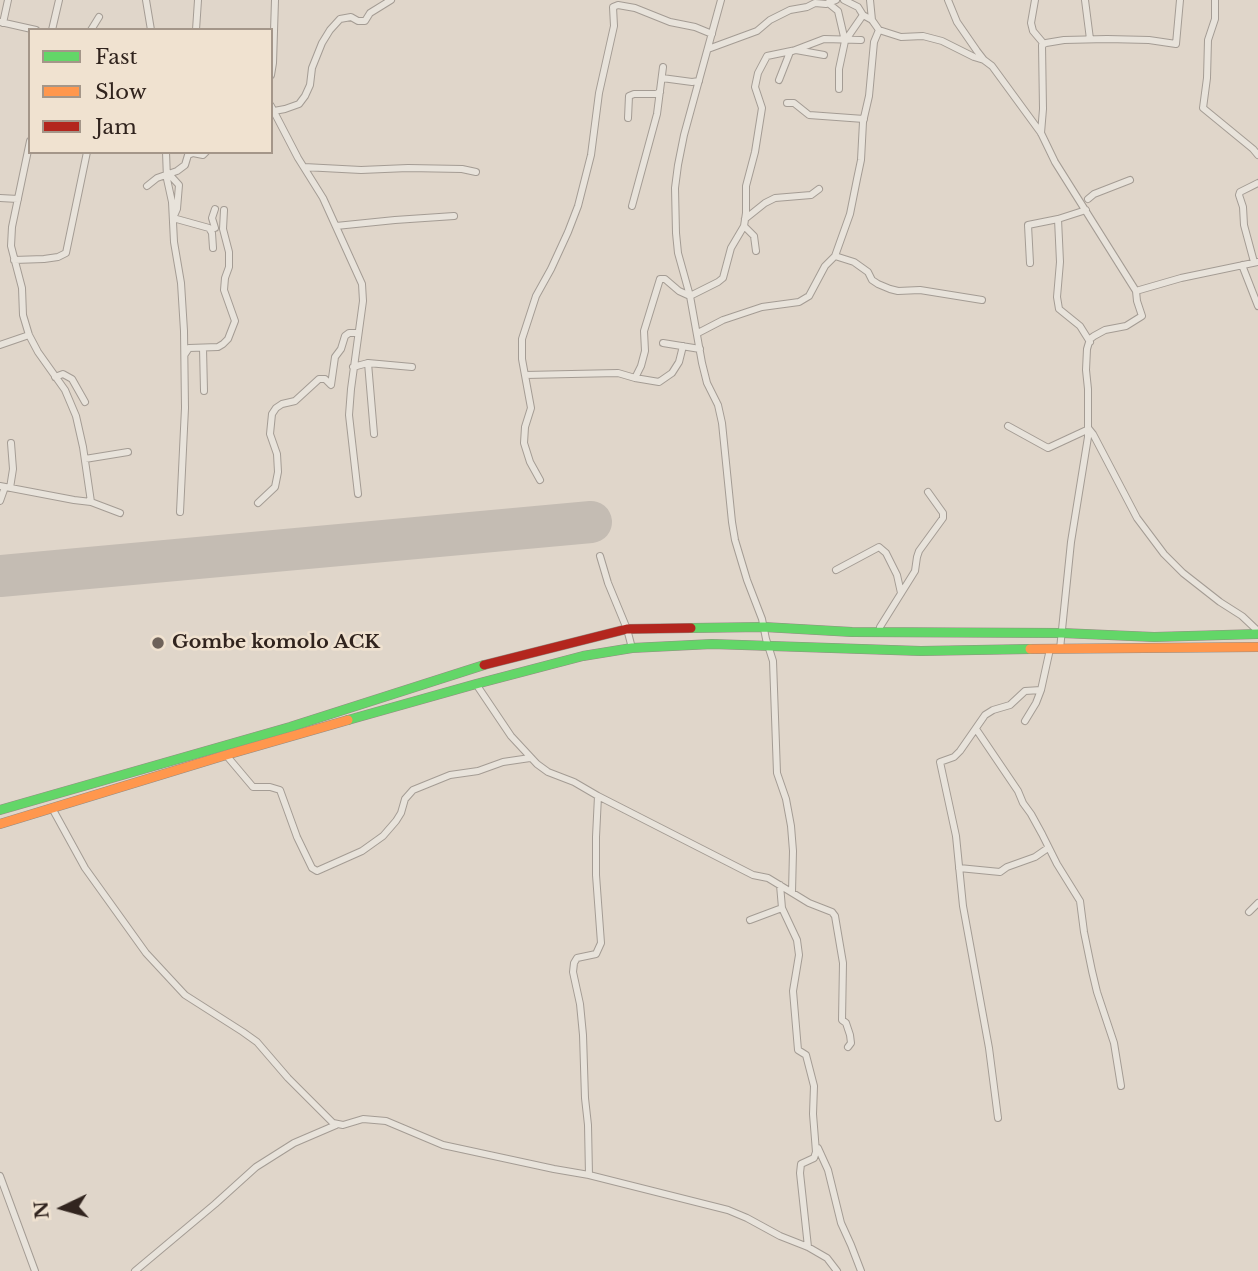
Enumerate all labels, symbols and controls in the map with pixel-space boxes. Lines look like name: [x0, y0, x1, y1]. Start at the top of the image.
legend: [28, 28, 273, 154]
text: Fast: [95, 44, 137, 70]
text: Slow: [95, 79, 147, 105]
text: Jam: [95, 114, 137, 140]
place label: Gombe komolo ACK: [172, 632, 380, 654]
marker: Gombe komolo ACK: [150, 635, 166, 651]
north arrow: [28, 1173, 98, 1243]
text: N: [29, 1200, 54, 1220]

